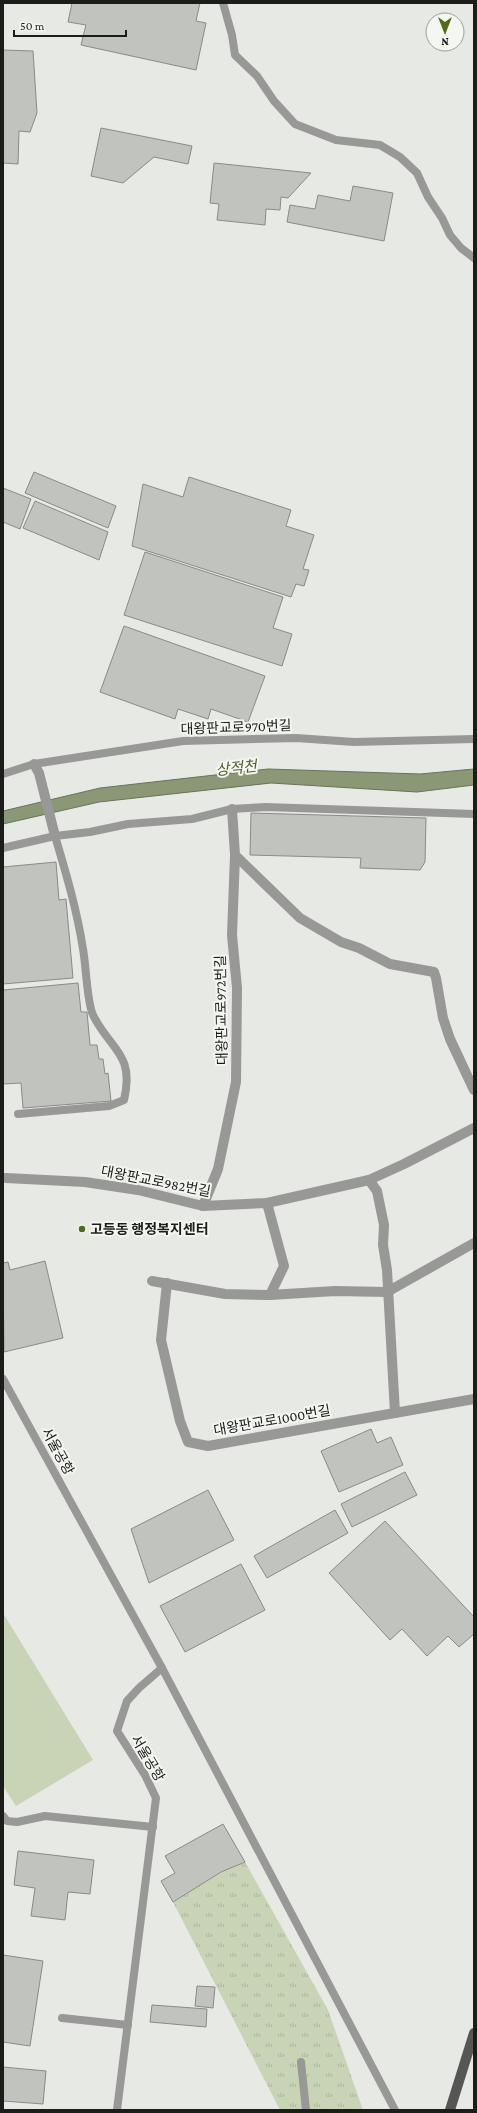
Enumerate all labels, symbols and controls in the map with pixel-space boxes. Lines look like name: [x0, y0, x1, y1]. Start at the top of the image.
scale bar: [14, 12, 126, 38]
north arrow: [425, 12, 465, 52]
text: 50 m: [20, 19, 45, 33]
text: N: [441, 36, 449, 48]
street label: 대왕판교로970번길: [180, 717, 292, 737]
water label: 상적천: [215, 758, 260, 778]
street label: 대왕판교로972번길: [212, 955, 230, 1065]
street label: 대왕판교로982번길: [100, 1163, 212, 1199]
place label: 고등동 행정복지센터: [90, 1221, 209, 1237]
marker: 고등동 행정복지센터: [77, 1224, 87, 1234]
street label: 대왕판교로1000번길: [212, 1402, 332, 1438]
street label: 서울공항: [39, 1425, 78, 1478]
street label: 서울공항: [128, 1732, 168, 1784]

